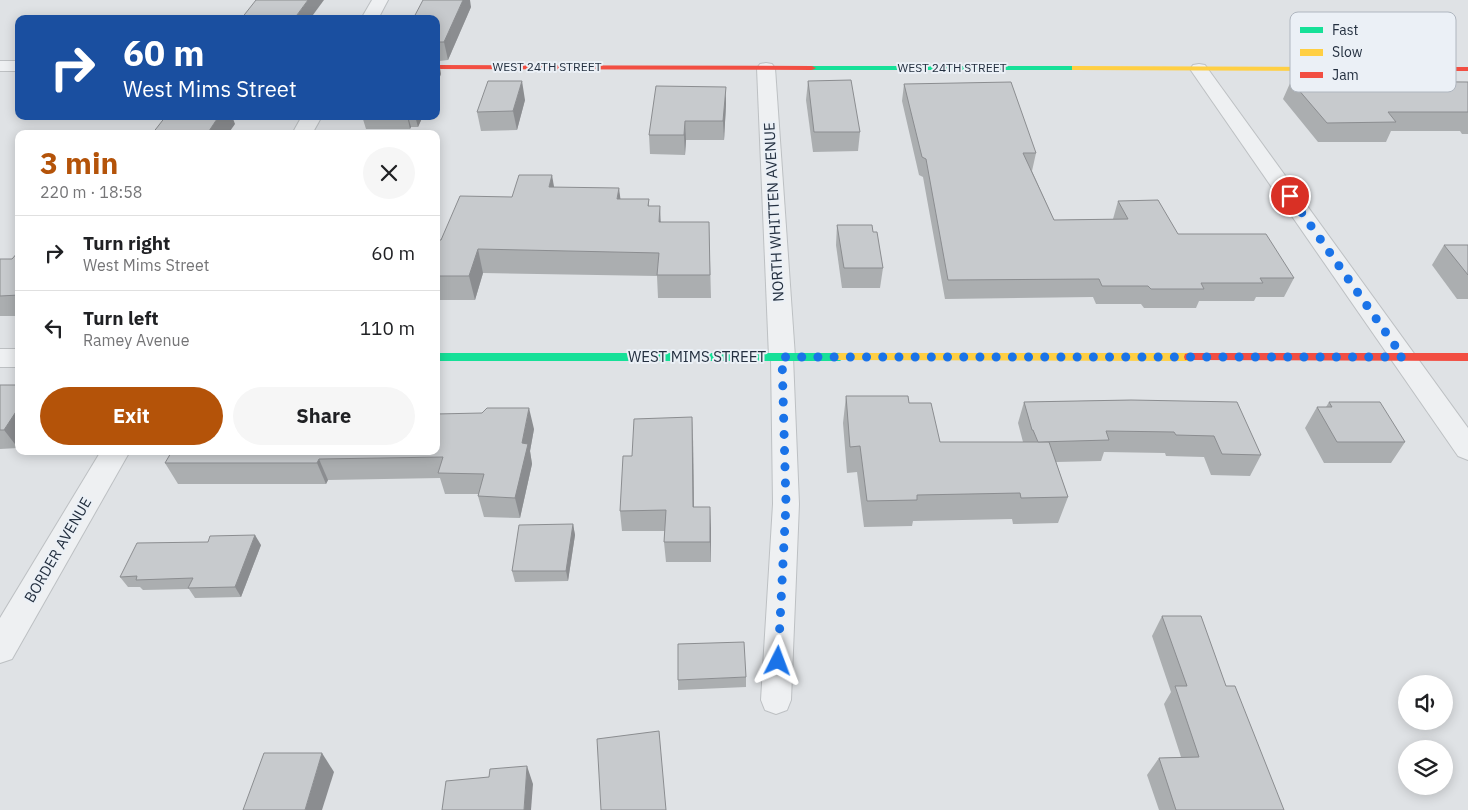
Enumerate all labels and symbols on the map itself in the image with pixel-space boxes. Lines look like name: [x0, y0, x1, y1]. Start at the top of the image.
legend: [1290, 12, 1456, 92]
text: Fast: [1332, 21, 1358, 39]
text: Slow: [1332, 43, 1363, 61]
street label: WEST 24TH STREET: [493, 59, 602, 74]
street label: WEST 24TH STREET: [898, 60, 1007, 75]
text: Jam: [1332, 66, 1359, 84]
street label: NORTH WHITTEN AVENUE: [759, 122, 788, 302]
pin: [1269, 175, 1311, 217]
street label: WEST MIMS STREET: [628, 347, 766, 366]
street label: BORDER AVENUE: [20, 494, 95, 606]
position arrow: [751, 634, 803, 686]

